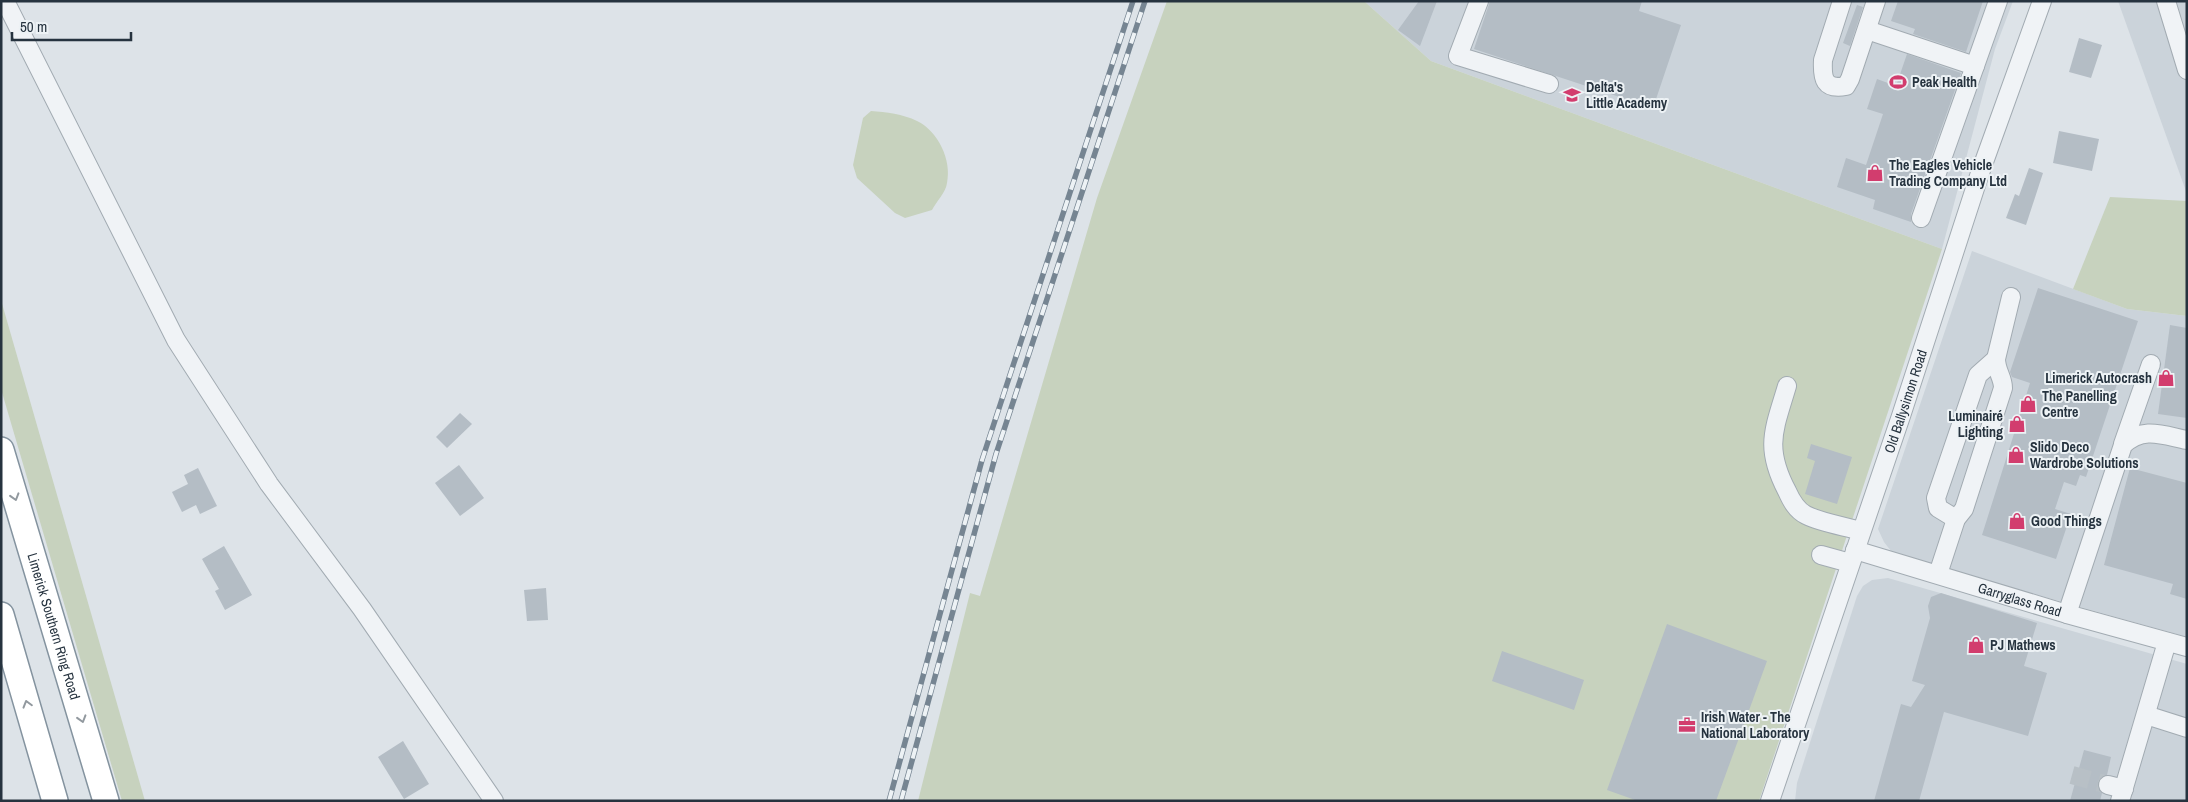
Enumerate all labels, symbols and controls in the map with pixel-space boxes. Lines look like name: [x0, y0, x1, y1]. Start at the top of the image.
scale bar: [12, 10, 131, 42]
text: 50 m: [20, 16, 47, 37]
sports icon: Peak Health: [1888, 72, 1908, 92]
place label: Peak Health: [1912, 73, 1977, 91]
place label: Delta's Little Academy: [1586, 78, 1668, 112]
school or university icon: Delta's Little Academy: [1562, 85, 1582, 105]
place label: The Eagles Vehicle Trading Company Ltd: [1889, 156, 2007, 190]
shop icon: The Eagles Vehicle Trading Company Ltd: [1865, 163, 1885, 183]
street label: Old Ballysimon Road: [1880, 347, 1931, 456]
shop icon: Limerick Autocrash: [2156, 368, 2176, 388]
place label: Limerick Autocrash: [2045, 369, 2152, 387]
place label: The Panelling Centre: [2042, 387, 2117, 421]
shop icon: The Panelling Centre: [2018, 394, 2038, 414]
place label: Luminairé Lighting: [1948, 407, 2003, 441]
shop icon: Luminairé Lighting: [2007, 414, 2027, 434]
place label: Slido Deco Wardrobe Solutions: [2030, 438, 2139, 472]
shop icon: Slido Deco Wardrobe Solutions: [2006, 445, 2026, 465]
one-way arrow: [10, 492, 20, 500]
shop icon: Good Things: [2007, 511, 2027, 531]
place label: Good Things: [2031, 512, 2102, 530]
street label: Limerick Southern Ring Road: [23, 551, 84, 702]
street label: Garryglass Road: [1976, 579, 2064, 621]
shop icon: PJ Mathews: [1966, 635, 1986, 655]
place label: PJ Mathews: [1990, 636, 2056, 654]
one-way arrow: [22, 700, 32, 708]
place label: Irish Water - The National Laboratory: [1701, 708, 1810, 742]
one-way arrow: [77, 715, 87, 723]
office icon: Irish Water - The National Laboratory: [1677, 715, 1697, 735]

